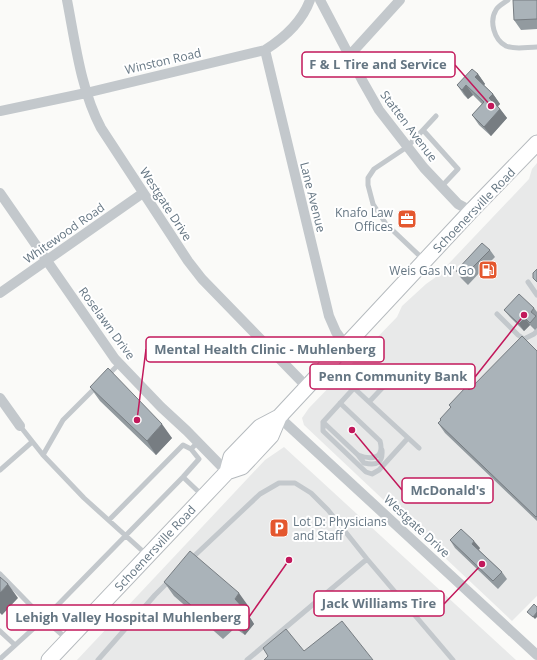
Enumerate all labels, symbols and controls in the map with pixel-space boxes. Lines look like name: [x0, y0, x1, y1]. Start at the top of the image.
street label: Winston Road: [123, 44, 203, 78]
callout: F & L Tire and Service: [302, 52, 455, 77]
text: F & L Tire and Service: [309, 55, 447, 73]
street label: Statten Avenue: [377, 87, 442, 165]
street label: Lane Avenue: [296, 160, 330, 234]
street label: Westgate Drive: [136, 164, 196, 244]
street label: Schoenersville Road: [429, 164, 519, 256]
street label: Whitewood Road: [20, 199, 108, 267]
place label: Knafo Law Offices: [335, 204, 394, 235]
office icon: Knafo Law Offices: [396, 208, 418, 230]
fuel station icon: Weis Gas N' Go: [477, 259, 499, 281]
place label: Weis Gas N' Go: [389, 262, 474, 279]
street label: Roselawn Drive: [75, 283, 139, 363]
callout: Mental Health Clinic - Muhlenberg: [146, 337, 384, 362]
text: Mental Health Clinic - Muhlenberg: [154, 340, 376, 358]
callout: Penn Community Bank: [310, 364, 475, 389]
text: Penn Community Bank: [319, 367, 468, 385]
callout: McDonald's: [402, 478, 493, 503]
text: McDonald's: [410, 481, 486, 499]
street label: Westgate Drive: [380, 491, 454, 561]
street label: Schoenersville Road: [111, 501, 199, 595]
place label: Lot D: Physicians and Staff: [293, 513, 387, 544]
parking icon: Lot D: Physicians and Staff: [268, 517, 290, 539]
callout: Jack Williams Tire: [314, 591, 444, 616]
text: Jack Williams Tire: [321, 594, 436, 612]
callout: Lehigh Valley Hospital Muhlenberg: [7, 605, 249, 630]
text: Lehigh Valley Hospital Muhlenberg: [15, 608, 241, 626]

